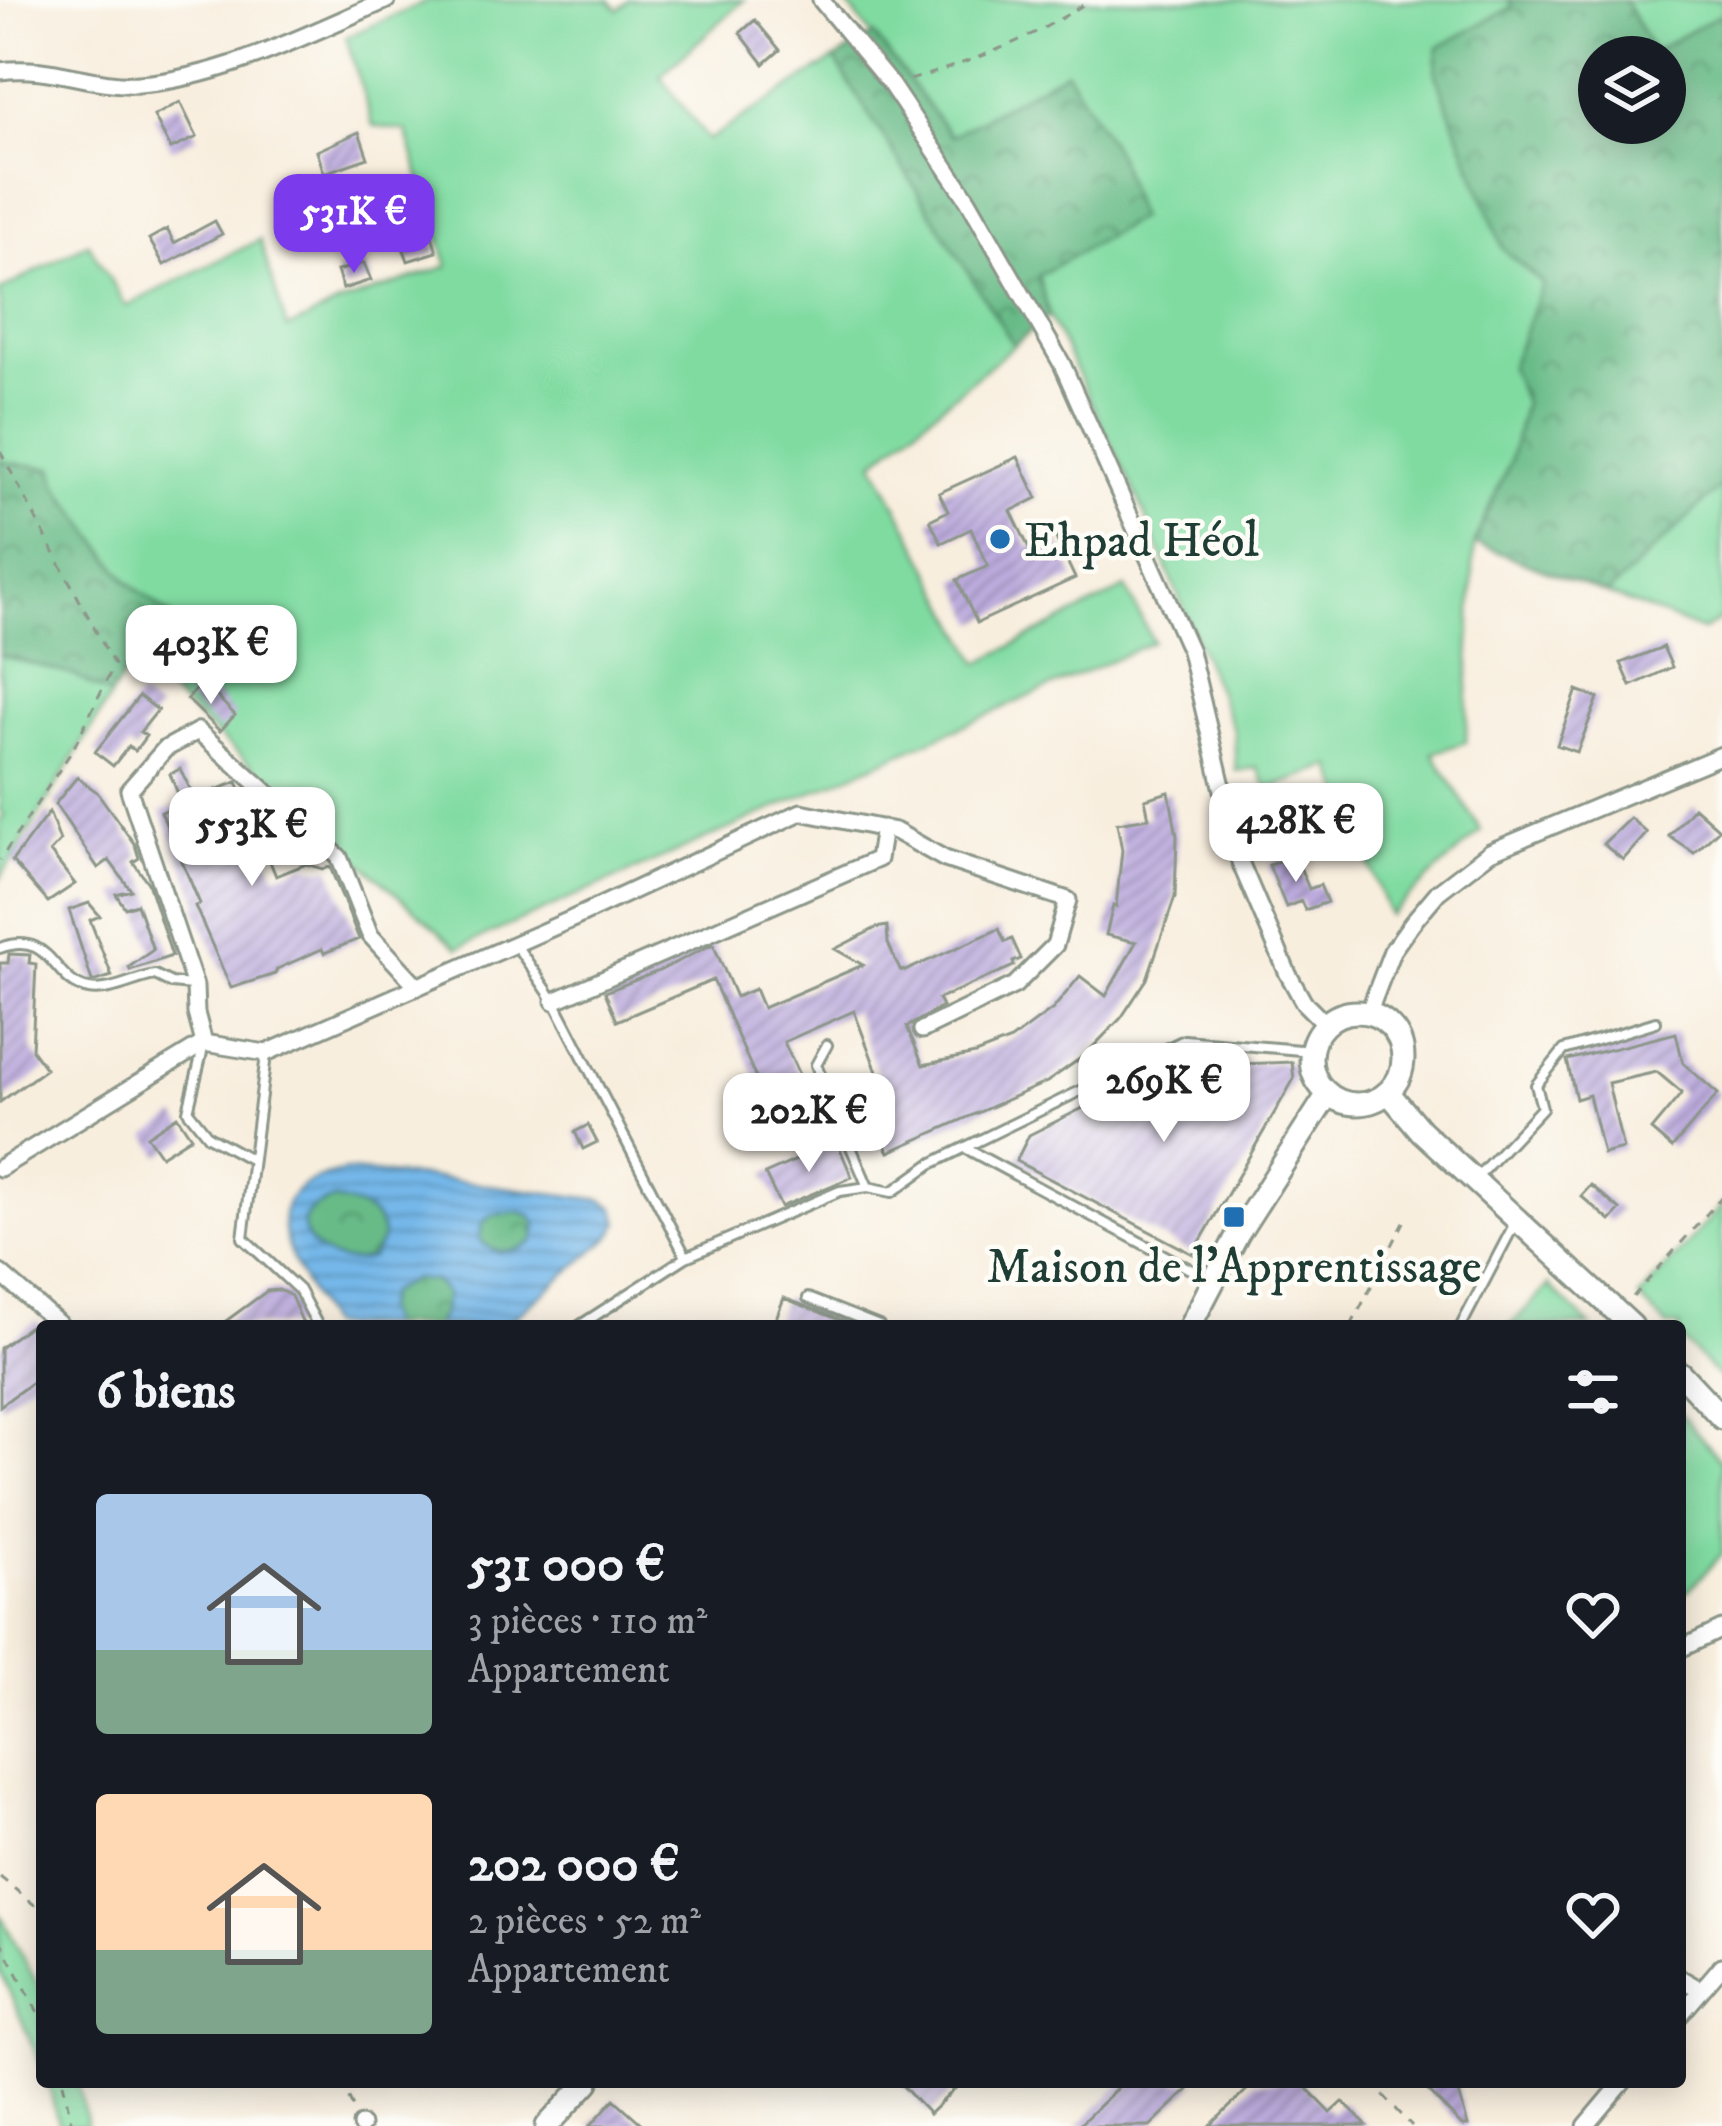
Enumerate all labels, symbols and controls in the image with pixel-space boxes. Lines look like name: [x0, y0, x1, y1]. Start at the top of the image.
map controls: [1578, 36, 1686, 144]
button: layers: [1578, 36, 1686, 144]
pin: 531K €: [256, 174, 452, 276]
text: 531K €: [301, 188, 407, 237]
place label: Ehpad Héol: [1024, 512, 1260, 572]
marker: Ehpad Héol: [987, 526, 1013, 552]
pin: 403K €: [113, 605, 309, 707]
text: 403K €: [153, 619, 269, 668]
pin: 428K €: [1198, 783, 1394, 885]
pin: 553K €: [154, 787, 350, 889]
text: 428K €: [1236, 797, 1356, 846]
text: 553K €: [196, 801, 308, 850]
pin: 269K €: [1066, 1043, 1262, 1145]
text: 269K €: [1105, 1057, 1223, 1106]
pin: 202K €: [711, 1073, 907, 1175]
text: 202K €: [750, 1087, 868, 1136]
marker: Maison de l'Apprentissage: [1221, 1204, 1247, 1230]
place label: Maison de l'Apprentissage: [986, 1238, 1482, 1298]
icon: filters: [1560, 1359, 1626, 1425]
text: 6 biens: [96, 1360, 235, 1424]
text: 531 000 €: [468, 1533, 665, 1597]
icon: home: [192, 1542, 336, 1686]
icon: heart: [1560, 1581, 1626, 1647]
text: 3 pièces · 110 m²: [468, 1597, 707, 1646]
text: Appartement: [468, 1646, 670, 1695]
text: 202 000 €: [468, 1833, 680, 1897]
icon: home: [192, 1842, 336, 1986]
icon: heart: [1560, 1881, 1626, 1947]
text: 2 pièces · 52 m²: [468, 1897, 701, 1946]
text: Appartement: [468, 1946, 670, 1995]

